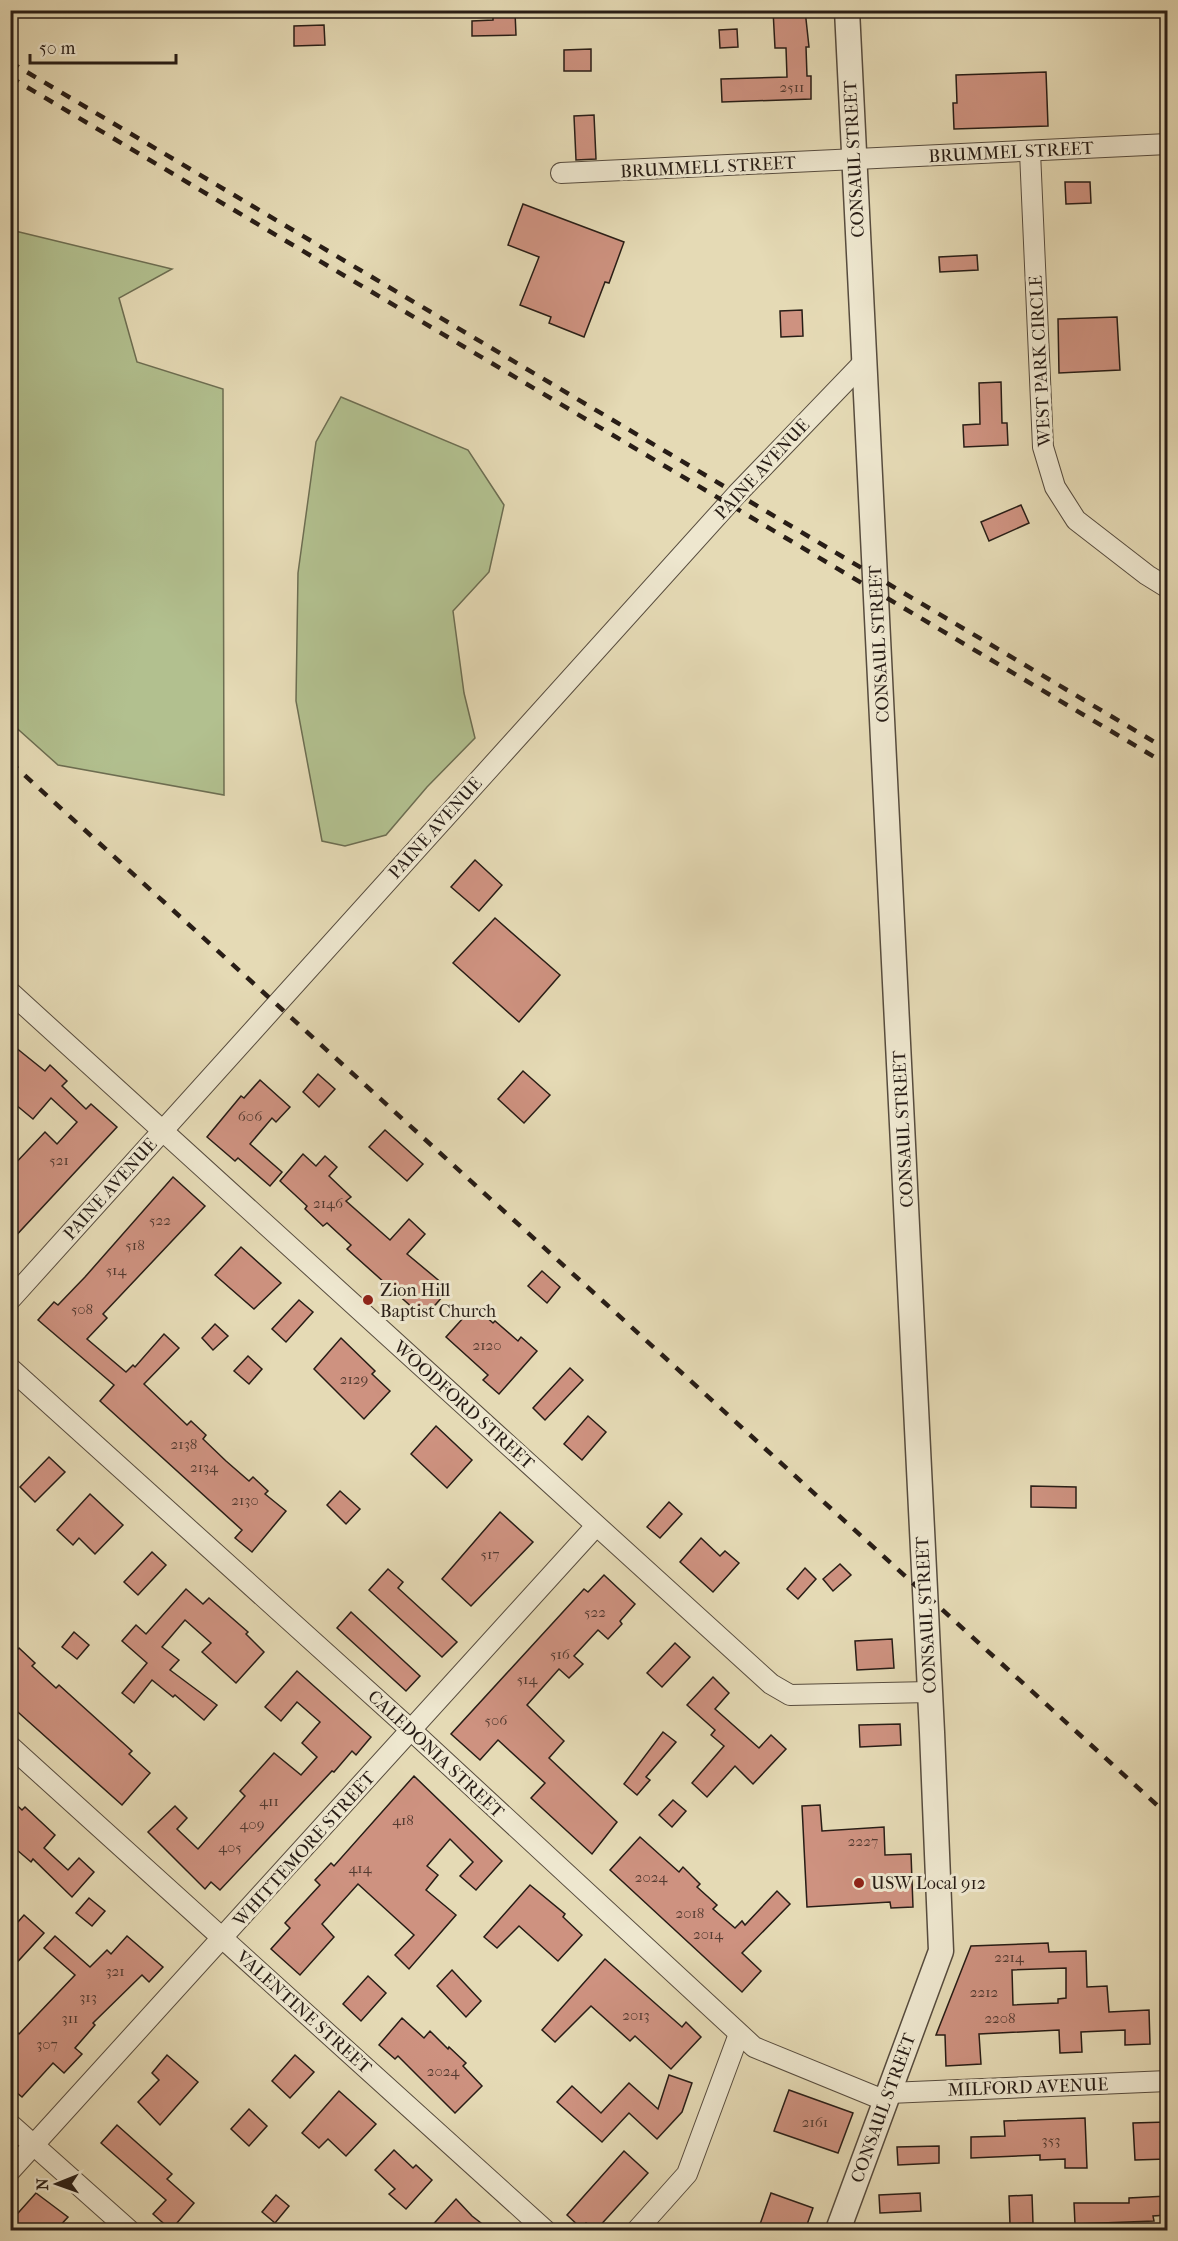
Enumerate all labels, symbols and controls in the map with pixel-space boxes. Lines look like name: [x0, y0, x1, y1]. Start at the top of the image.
scale bar: [30, 27, 176, 65]
text: 50 m: [39, 38, 76, 59]
house number: 2511: [780, 78, 804, 96]
street label: CONSAUL STREET: [840, 79, 869, 238]
street label: BRUMMEL STREET: [928, 138, 1095, 167]
street label: BRUMMELL STREET: [620, 152, 797, 183]
street label: WEST PARK CIRCLE: [1026, 275, 1056, 448]
street label: PAINE AVENUE: [711, 415, 814, 524]
street label: CONSAUL STREET: [865, 564, 894, 723]
street label: PAINE AVENUE: [384, 773, 486, 883]
street label: CONSAUL STREET: [889, 1049, 918, 1208]
house number: 606: [238, 1107, 263, 1125]
street label: PAINE AVENUE: [59, 1134, 161, 1244]
house number: 521: [49, 1151, 69, 1169]
house number: 2146: [313, 1194, 344, 1212]
house number: 522: [149, 1211, 171, 1229]
house number: 518: [125, 1236, 145, 1254]
house number: 514: [106, 1261, 127, 1279]
place label: Zion Hill Baptist Church: [380, 1280, 496, 1322]
marker: Zion Hill Baptist Church: [361, 1293, 375, 1307]
house number: 508: [71, 1300, 93, 1318]
street label: WOODFORD STREET: [388, 1336, 539, 1475]
house number: 2120: [472, 1336, 502, 1354]
house number: 2129: [340, 1370, 368, 1388]
house number: 2138: [171, 1435, 197, 1453]
house number: 2134: [190, 1458, 219, 1476]
house number: 2130: [231, 1491, 259, 1509]
street label: CONSAUL STREET: [912, 1535, 941, 1694]
house number: 517: [480, 1545, 500, 1563]
house number: 522: [584, 1603, 606, 1621]
house number: 516: [550, 1645, 571, 1663]
house number: 514: [517, 1670, 538, 1688]
street label: CALEDONIA STREET: [363, 1686, 509, 1823]
house number: 506: [485, 1711, 508, 1729]
street label: WHITTEMORE STREET: [229, 1767, 380, 1932]
house number: 411: [259, 1792, 279, 1810]
house number: 418: [392, 1811, 414, 1829]
house number: 409: [240, 1815, 265, 1833]
house number: 2227: [848, 1832, 878, 1850]
house number: 405: [218, 1838, 242, 1856]
house number: 414: [348, 1859, 373, 1877]
house number: 2024: [635, 1868, 668, 1886]
place label: USW Local 912: [871, 1873, 986, 1894]
marker: USW Local 912: [852, 1876, 866, 1890]
house number: 2018: [676, 1904, 704, 1922]
house number: 2014: [693, 1925, 724, 1943]
street label: VALENTINE STREET: [231, 1946, 376, 2079]
house number: 2214: [994, 1948, 1025, 1966]
house number: 321: [105, 1962, 125, 1980]
house number: 2212: [970, 1983, 999, 2001]
house number: 313: [79, 1988, 97, 2006]
house number: 2013: [622, 2006, 650, 2024]
house number: 311: [62, 2009, 78, 2027]
house number: 2208: [984, 2009, 1016, 2027]
street label: CONSAUL STREET: [847, 2030, 921, 2186]
house number: 307: [36, 2035, 58, 2053]
house number: 2024: [427, 2062, 460, 2080]
street label: MILFORD AVENUE: [947, 2074, 1109, 2101]
house number: 2161: [802, 2113, 828, 2131]
house number: 353: [1042, 2131, 1060, 2149]
north arrow: [27, 2154, 87, 2214]
text: N: [33, 2177, 52, 2190]

